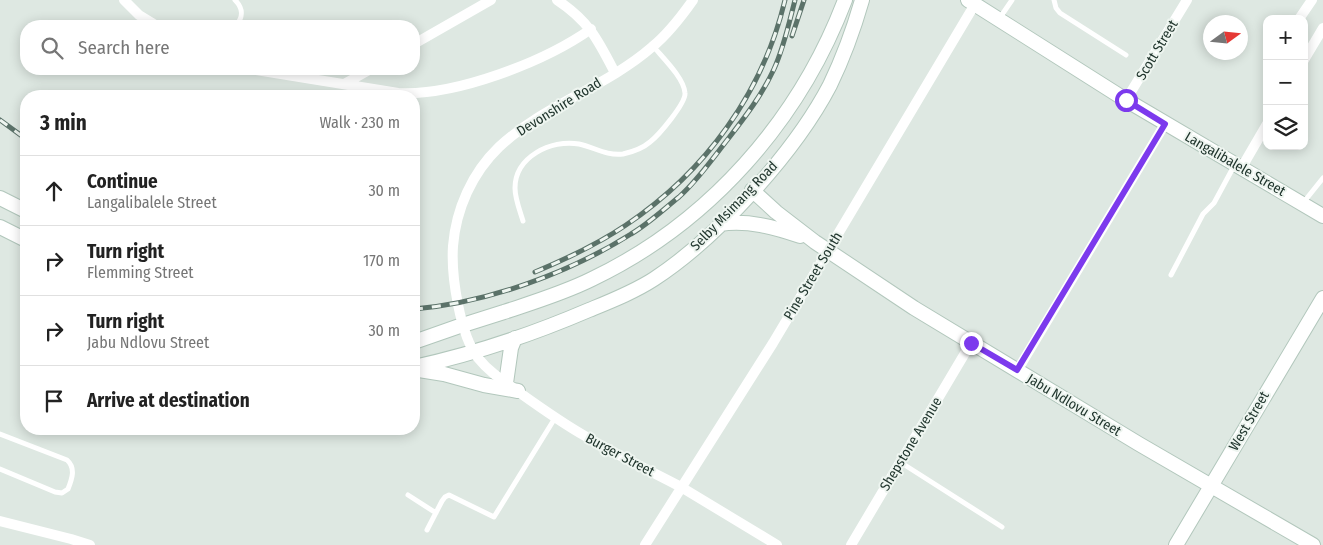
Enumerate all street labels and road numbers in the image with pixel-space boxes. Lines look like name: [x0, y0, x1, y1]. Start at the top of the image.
street label: Scott Street: [1132, 17, 1182, 83]
street label: Devonshire Road: [514, 74, 604, 140]
street label: Langalibalele Street: [1182, 128, 1289, 200]
street label: Selby Msimang Road: [687, 158, 781, 254]
street label: Pine Street South: [780, 229, 846, 323]
street label: Jabu Ndlovu Street: [1024, 370, 1125, 440]
street label: West Street: [1225, 388, 1273, 454]
street label: Shepstone Avenue: [876, 394, 946, 494]
street label: Burger Street: [583, 430, 658, 480]

